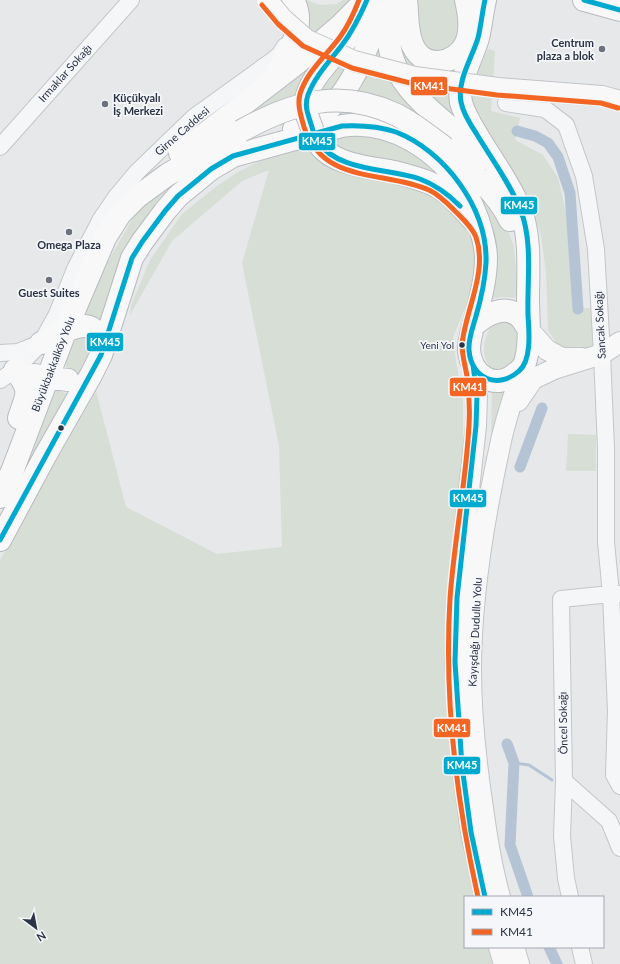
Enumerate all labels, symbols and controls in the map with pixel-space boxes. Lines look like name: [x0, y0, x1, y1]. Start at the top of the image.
place label: Centrum plaza a blok: [537, 36, 594, 62]
street label: Irmaklar Sokağı: [35, 41, 94, 104]
marker: Centrum plaza a blok: [597, 44, 607, 54]
line badge: KM41: [410, 76, 448, 96]
text: KM41: [414, 79, 444, 92]
place label: Küçükyalı İş Merkezi: [113, 91, 163, 117]
marker: Küçükyalı İş Merkezi: [100, 99, 110, 109]
street label: Girne Caddesi: [152, 103, 212, 158]
line badge: KM45: [298, 132, 336, 151]
text: KM45: [302, 134, 332, 147]
line badge: KM45: [500, 196, 538, 215]
text: KM45: [504, 198, 534, 211]
marker: Omega Plaza: [64, 227, 74, 237]
place label: Omega Plaza: [37, 238, 101, 251]
marker: Guest Suites: [44, 275, 54, 285]
place label: Guest Suites: [18, 286, 80, 299]
street label: Sancak Sokağı: [591, 291, 608, 359]
street label: Büyükbakkalköy Yolu: [28, 314, 77, 413]
line badge: KM45: [86, 332, 124, 352]
text: KM45: [90, 335, 120, 348]
place label: Yeni Yol: [420, 339, 454, 351]
marker: Yeni Yol: [457, 340, 467, 350]
line badge: KM41: [449, 377, 487, 397]
text: KM41: [453, 380, 483, 393]
unlabelled marker: [56, 423, 66, 433]
line badge: KM45: [449, 489, 487, 508]
text: KM45: [453, 491, 483, 504]
street label: Kayışdağı Dudullu Yolu: [465, 577, 484, 687]
street label: Öncel Sokağı: [555, 691, 570, 755]
line badge: KM41: [433, 718, 471, 738]
text: KM41: [437, 721, 467, 734]
line badge: KM45: [443, 756, 481, 775]
text: KM45: [447, 758, 477, 771]
legend: [464, 896, 604, 948]
text: KM45: [500, 904, 533, 919]
north arrow: [16, 908, 56, 948]
text: KM41: [500, 924, 533, 939]
text: N: [35, 929, 49, 945]

